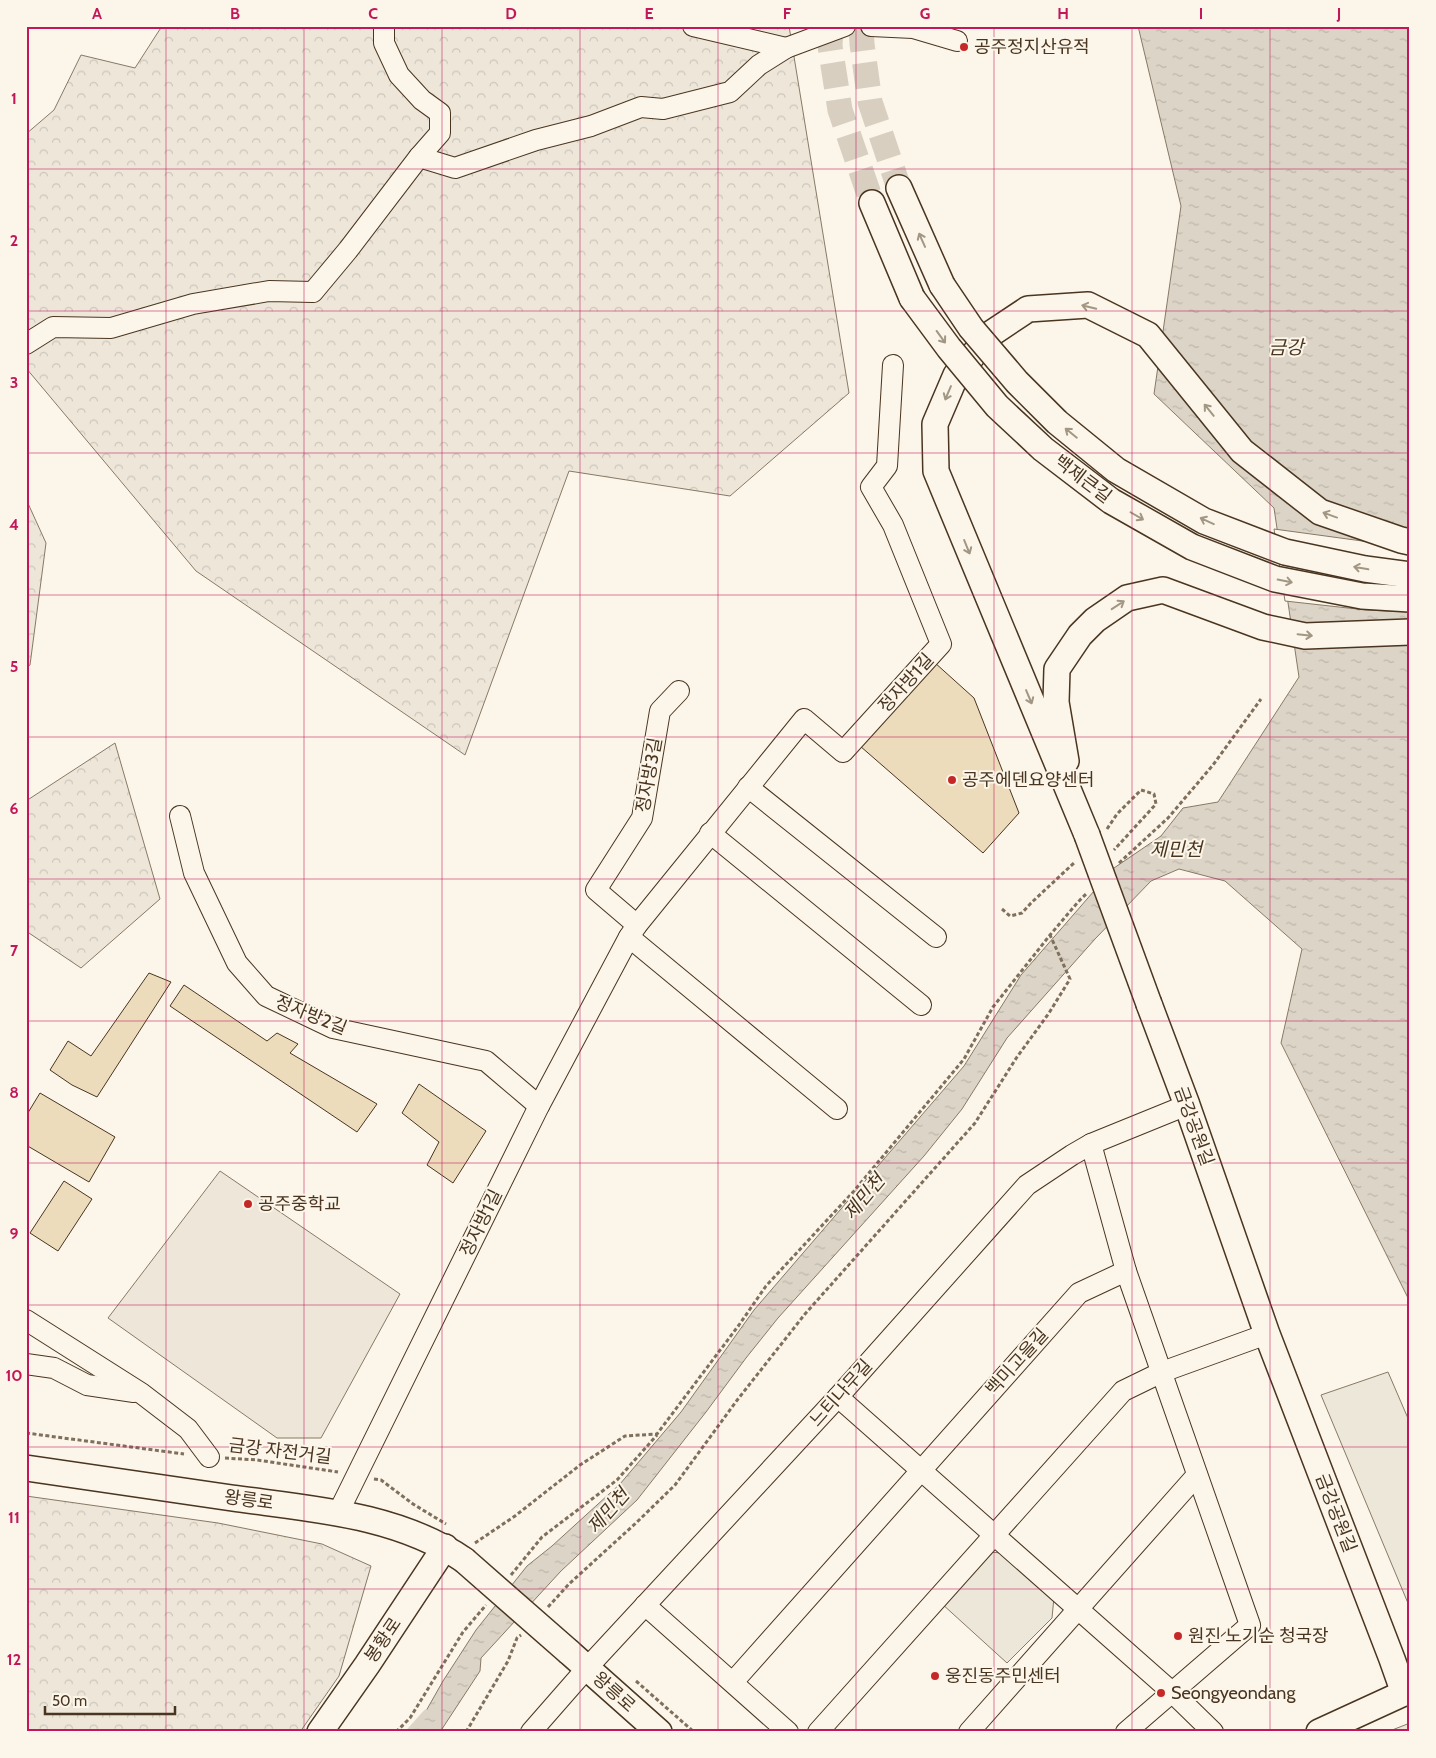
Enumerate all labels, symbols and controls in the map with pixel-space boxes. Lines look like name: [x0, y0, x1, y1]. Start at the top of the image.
text: A: [92, 4, 102, 23]
text: B: [230, 4, 240, 23]
text: C: [368, 4, 378, 23]
text: D: [505, 4, 517, 23]
text: E: [644, 4, 654, 23]
text: F: [783, 4, 792, 23]
text: G: [920, 4, 930, 23]
text: H: [1057, 4, 1069, 23]
text: I: [1199, 4, 1203, 23]
text: J: [1336, 4, 1341, 23]
place label: 공주정지산유적: [974, 36, 1090, 58]
marker: 공주정지산유적: [958, 41, 970, 53]
text: 1: [11, 89, 17, 108]
text: 2: [10, 231, 18, 250]
one-way arrow: [917, 233, 927, 248]
one-way arrow: [1081, 302, 1097, 312]
one-way arrow: [936, 330, 946, 344]
water label: 금강: [1269, 336, 1306, 359]
text: 3: [10, 373, 18, 392]
one-way arrow: [943, 385, 953, 400]
one-way arrow: [1203, 404, 1214, 417]
one-way arrow: [1065, 427, 1078, 438]
street label: 백제큰길: [1050, 450, 1116, 508]
one-way arrow: [1323, 510, 1339, 519]
one-way arrow: [1130, 511, 1145, 521]
text: 4: [9, 515, 19, 534]
one-way arrow: [1200, 516, 1215, 526]
one-way arrow: [963, 539, 972, 554]
one-way arrow: [1354, 563, 1370, 573]
one-way arrow: [1277, 577, 1293, 587]
one-way arrow: [1110, 599, 1124, 609]
one-way arrow: [1297, 630, 1313, 640]
street label: 정자방1길: [874, 649, 938, 717]
text: 5: [10, 657, 18, 676]
one-way arrow: [1025, 689, 1034, 704]
street label: 정자방3길: [632, 736, 666, 814]
place label: 공주에덴요양센터: [962, 769, 1094, 791]
marker: 공주에덴요양센터: [946, 774, 958, 786]
text: 6: [10, 799, 19, 818]
water label: 제민천: [1150, 838, 1204, 861]
text: 7: [10, 941, 19, 960]
street label: 정자방2길: [272, 991, 350, 1039]
text: 8: [9, 1083, 19, 1102]
street label: 금강공원길: [1170, 1083, 1218, 1169]
water label: 제민천: [838, 1168, 891, 1224]
street label: 정자방1길: [455, 1186, 507, 1260]
place label: 공주중학교: [258, 1193, 341, 1215]
marker: 공주중학교: [242, 1198, 254, 1210]
text: 9: [10, 1224, 19, 1243]
street label: 백미고을길: [981, 1324, 1053, 1400]
street label: 느티나무길: [805, 1355, 877, 1431]
text: 10: [5, 1366, 23, 1385]
street label: 금강 자전거길: [227, 1434, 333, 1468]
street label: 금강공원길: [1311, 1470, 1361, 1556]
water label: 제민천: [582, 1483, 635, 1538]
street label: 왕릉로: [223, 1486, 275, 1514]
text: 11: [8, 1508, 20, 1527]
street label: 봉황로: [360, 1613, 406, 1667]
place label: 원진 노기순 청국장: [1188, 1625, 1329, 1647]
marker: 원진 노기순 청국장: [1172, 1630, 1184, 1642]
text: 12: [7, 1650, 21, 1669]
place label: 웅진동주민센터: [945, 1665, 1061, 1687]
street label: 왕릉로: [588, 1667, 640, 1717]
marker: 웅진동주민센터: [929, 1670, 941, 1682]
place label: Seongyeondang: [1171, 1682, 1296, 1704]
scale bar: [45, 1683, 175, 1715]
marker: Seongyeondang: [1155, 1687, 1167, 1699]
text: 50 m: [52, 1692, 87, 1710]

